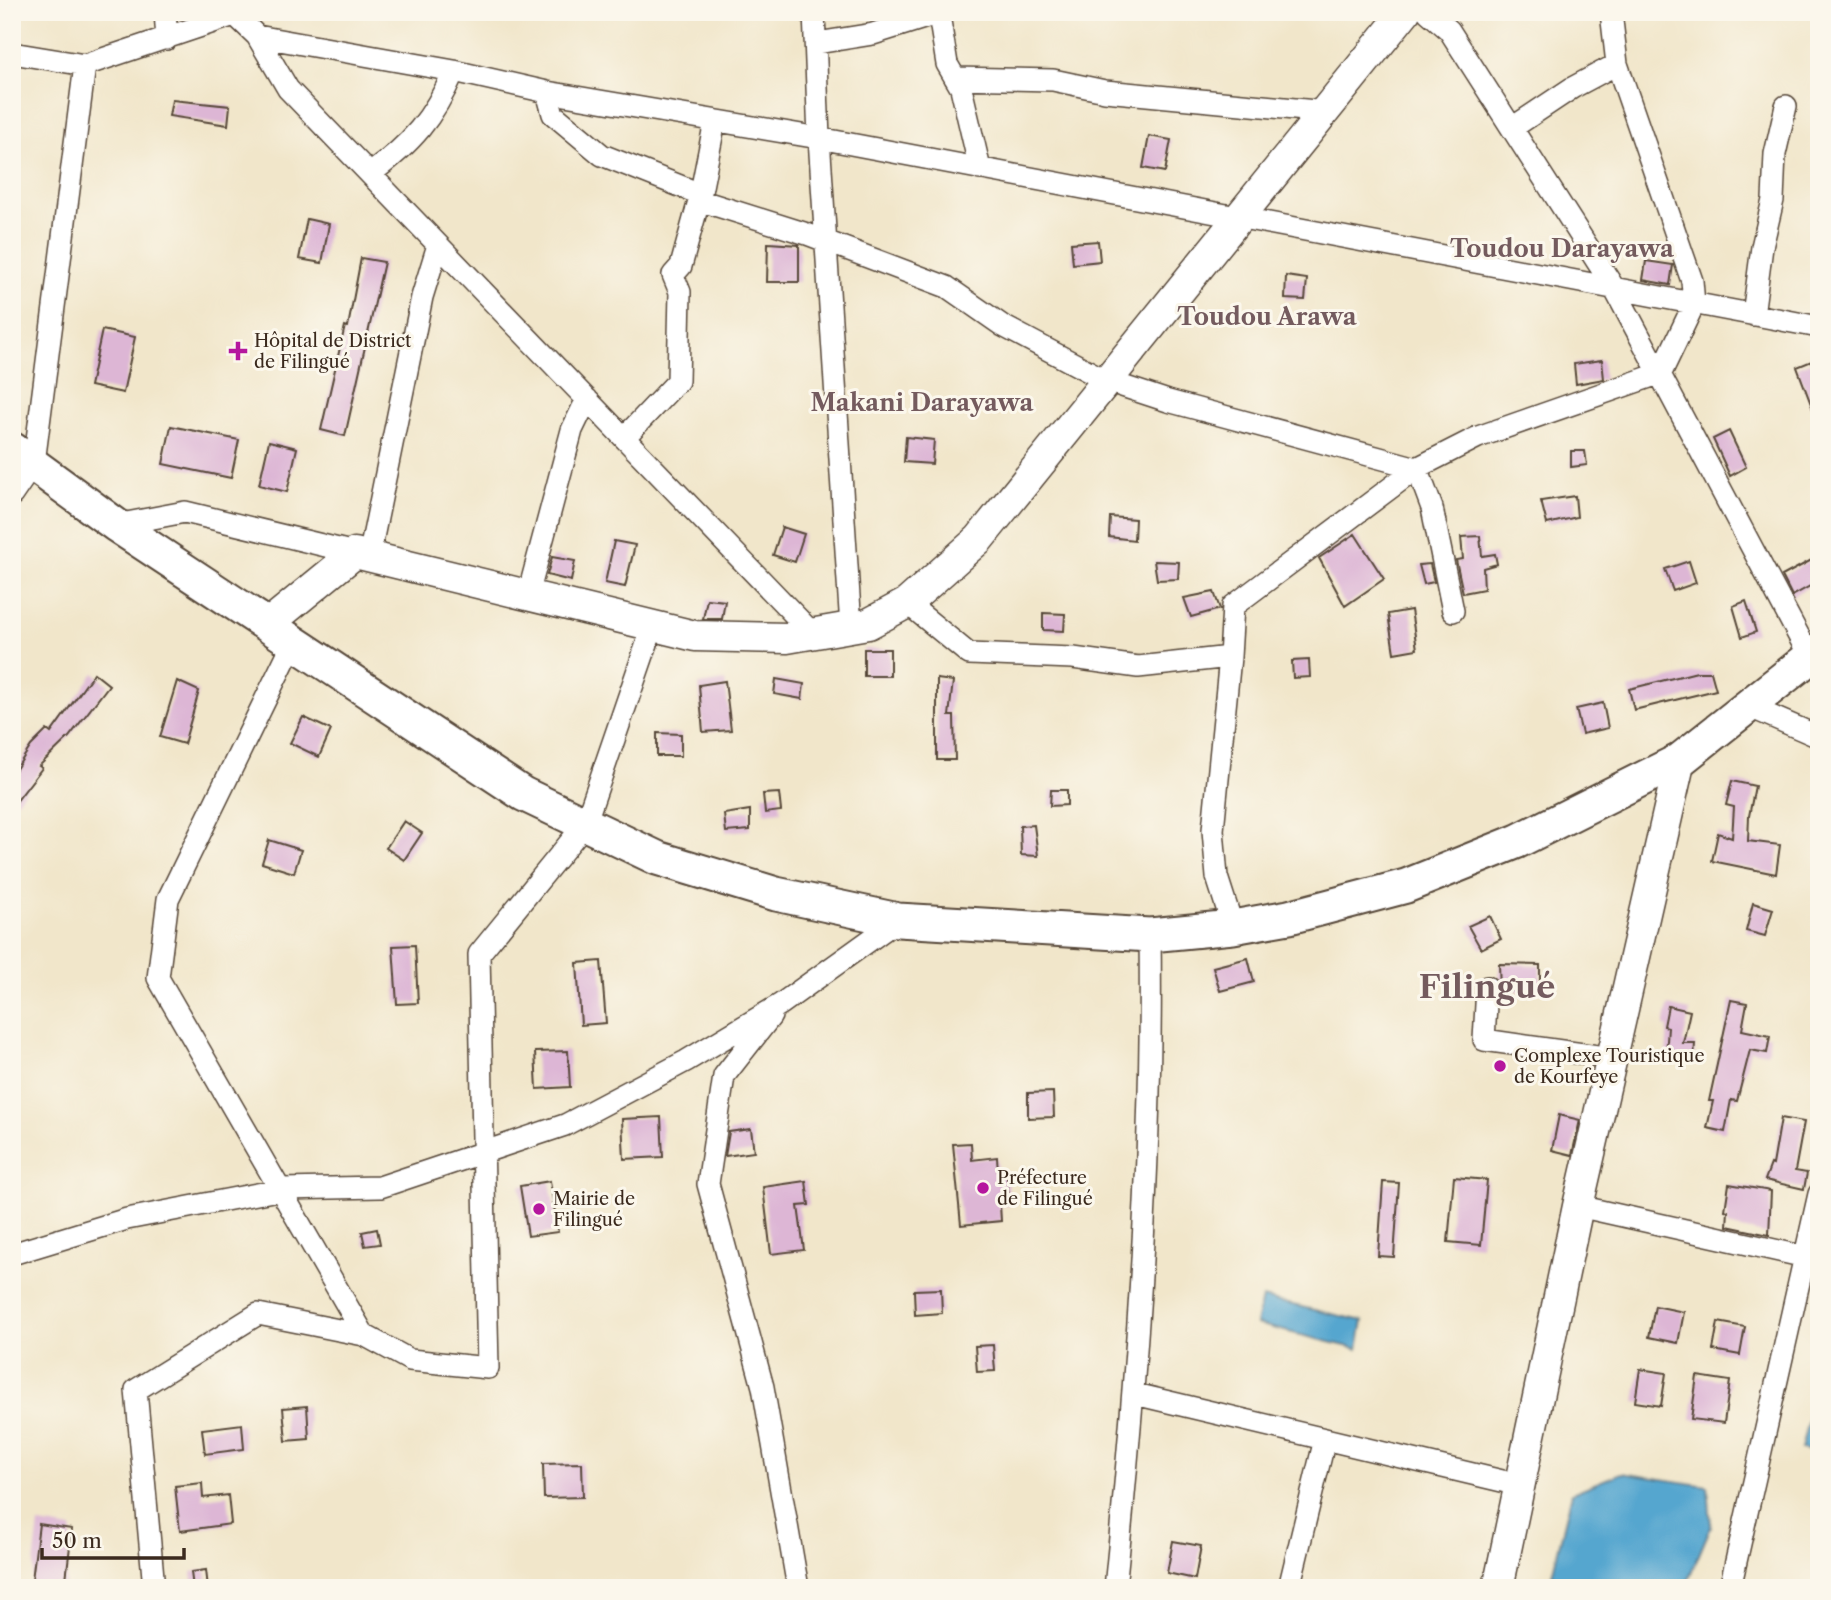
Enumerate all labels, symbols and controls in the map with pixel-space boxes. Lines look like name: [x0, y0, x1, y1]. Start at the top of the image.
district label: Toudou Darayawa: [1450, 234, 1675, 263]
district label: Toudou Arawa: [1177, 302, 1358, 331]
place label: Hôpital de District de Filingué: [254, 330, 412, 373]
marker: Hôpital de District de Filingué: [228, 341, 248, 361]
district label: Makani Darayawa: [811, 388, 1035, 417]
district label: Filingué: [1419, 967, 1555, 1006]
place label: Complexe Touristique de Kourfeye: [1514, 1045, 1705, 1088]
marker: Complexe Touristique de Kourfeye: [1492, 1058, 1508, 1074]
place label: Préfecture de Filingué: [997, 1167, 1093, 1210]
marker: Préfecture de Filingué: [975, 1180, 991, 1196]
place label: Mairie de Filingué: [553, 1188, 635, 1231]
marker: Mairie de Filingué: [531, 1201, 547, 1217]
scale bar: [42, 1516, 184, 1560]
text: 50 m: [52, 1528, 102, 1553]

